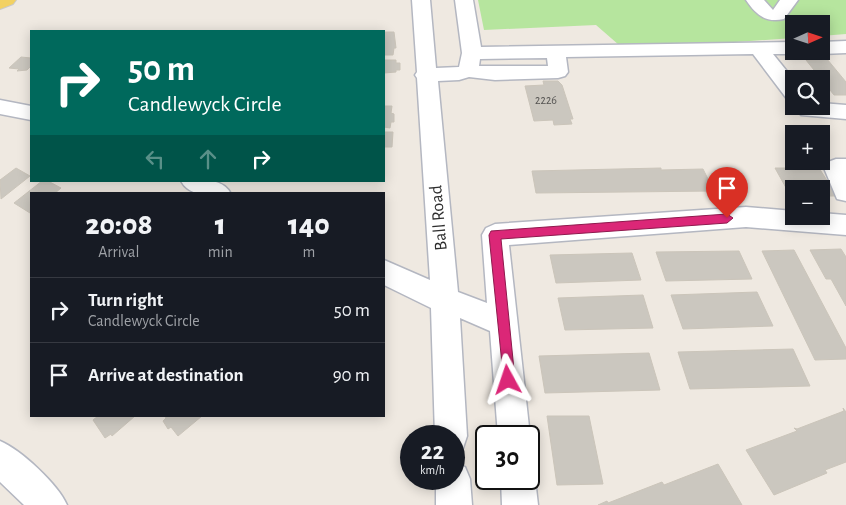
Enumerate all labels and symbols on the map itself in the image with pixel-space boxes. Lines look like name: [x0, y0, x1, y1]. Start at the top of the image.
north arrow: [785, 15, 830, 60]
house number: 2226: [535, 94, 557, 106]
pin: [706, 167, 748, 218]
street label: Ball Road: [427, 184, 451, 251]
position arrow: [481, 353, 533, 405]
speed limit sign: 30: [475, 425, 540, 490]

